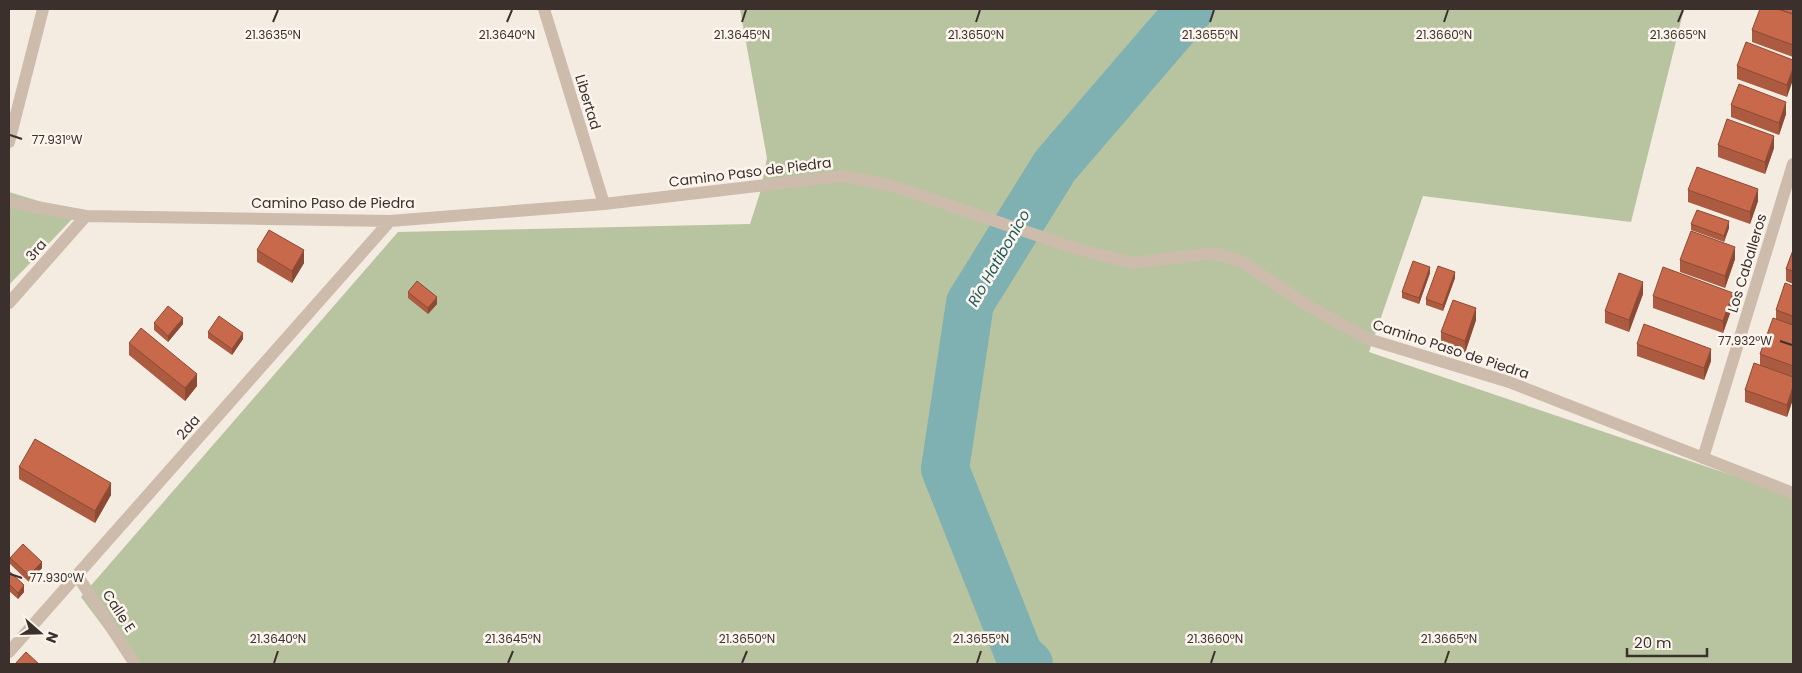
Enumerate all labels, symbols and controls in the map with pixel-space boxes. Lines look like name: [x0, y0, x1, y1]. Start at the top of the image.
text: 21.3635°N: [245, 26, 301, 43]
text: 21.3640°N: [479, 26, 535, 43]
text: 21.3645°N: [714, 26, 770, 43]
text: 21.3650°N: [948, 26, 1004, 43]
text: 21.3655°N: [1182, 26, 1238, 43]
text: 21.3660°N: [1416, 26, 1472, 43]
text: 21.3665°N: [1650, 26, 1706, 43]
street label: Libertad: [570, 72, 606, 132]
text: 77.931°W: [32, 131, 83, 148]
street label: Camino Paso de Piedra: [668, 152, 832, 192]
street label: Camino Paso de Piedra: [251, 193, 415, 213]
water label: Río Hatibonico: [962, 206, 1035, 310]
street label: Los Caballeros: [1722, 211, 1772, 315]
street label: 3ra: [21, 235, 51, 265]
street label: Camino Paso de Piedra: [1370, 314, 1532, 384]
text: 77.932°W: [1718, 332, 1772, 349]
street label: 2da: [172, 410, 204, 444]
text: 77.930°W: [30, 569, 84, 586]
street label: Calle E: [98, 586, 140, 636]
north arrow: [15, 608, 65, 658]
scale bar: [1627, 626, 1707, 658]
text: N: [41, 629, 63, 646]
text: 21.3640°N: [250, 630, 306, 647]
text: 21.3645°N: [485, 630, 541, 647]
text: 21.3650°N: [719, 630, 775, 647]
text: 21.3655°N: [953, 630, 1009, 647]
text: 21.3660°N: [1187, 630, 1243, 647]
text: 21.3665°N: [1421, 630, 1477, 647]
text: 20 m: [1634, 632, 1672, 653]

